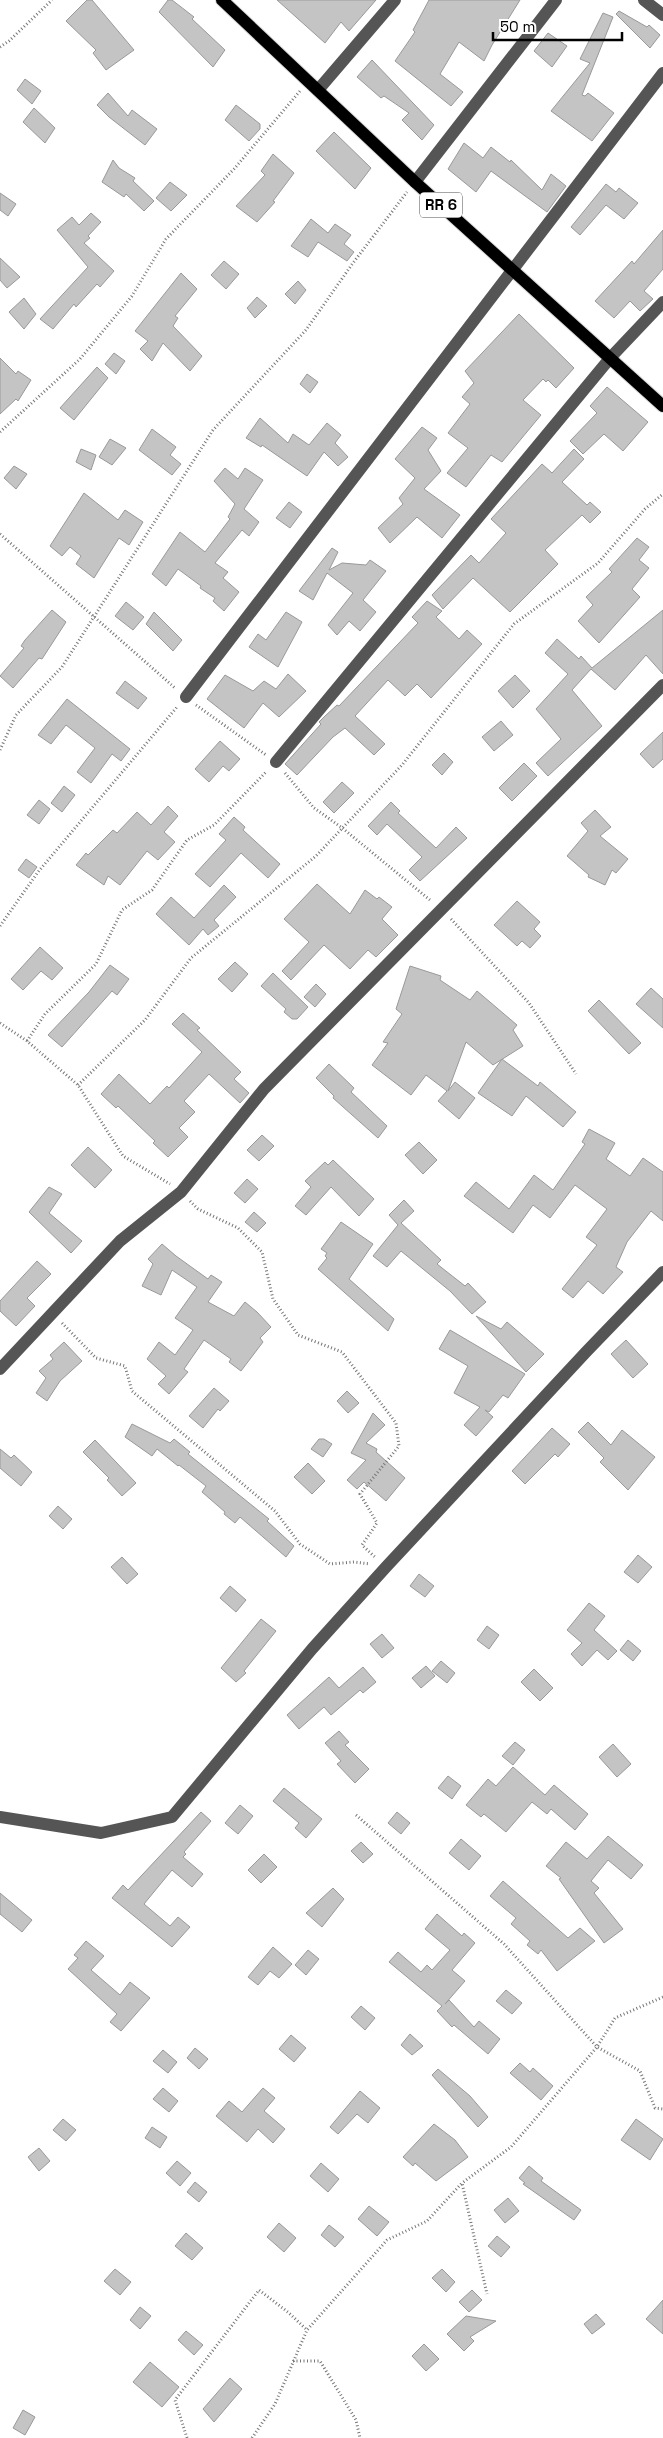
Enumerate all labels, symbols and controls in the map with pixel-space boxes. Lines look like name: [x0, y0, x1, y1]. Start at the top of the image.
scale bar: [493, 10, 622, 42]
text: 50 m: [500, 17, 535, 36]
road number: RR 6: [420, 192, 462, 218]

